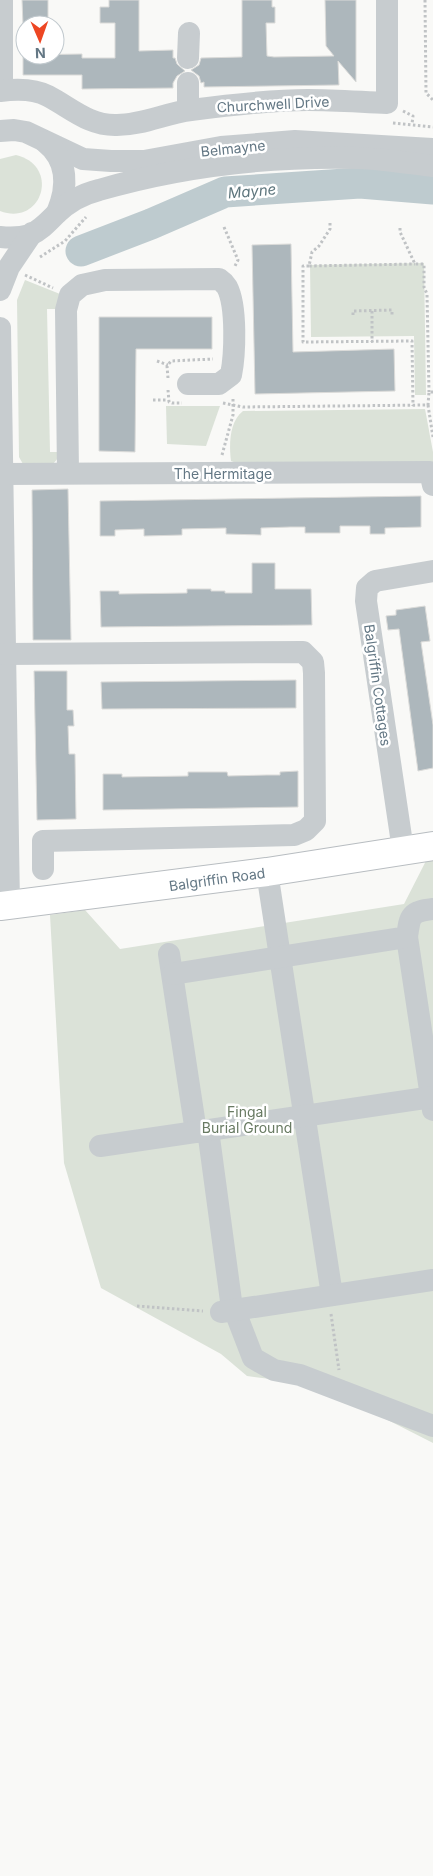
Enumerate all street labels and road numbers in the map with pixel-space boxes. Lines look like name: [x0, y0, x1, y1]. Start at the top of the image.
street label: Churchwell Drive: [216, 93, 330, 115]
street label: Belmayne: [200, 136, 266, 160]
street label: The Hermitage: [174, 465, 272, 482]
street label: Balgriffin Cottages: [361, 623, 395, 747]
street label: Balgriffin Road: [168, 864, 266, 894]

